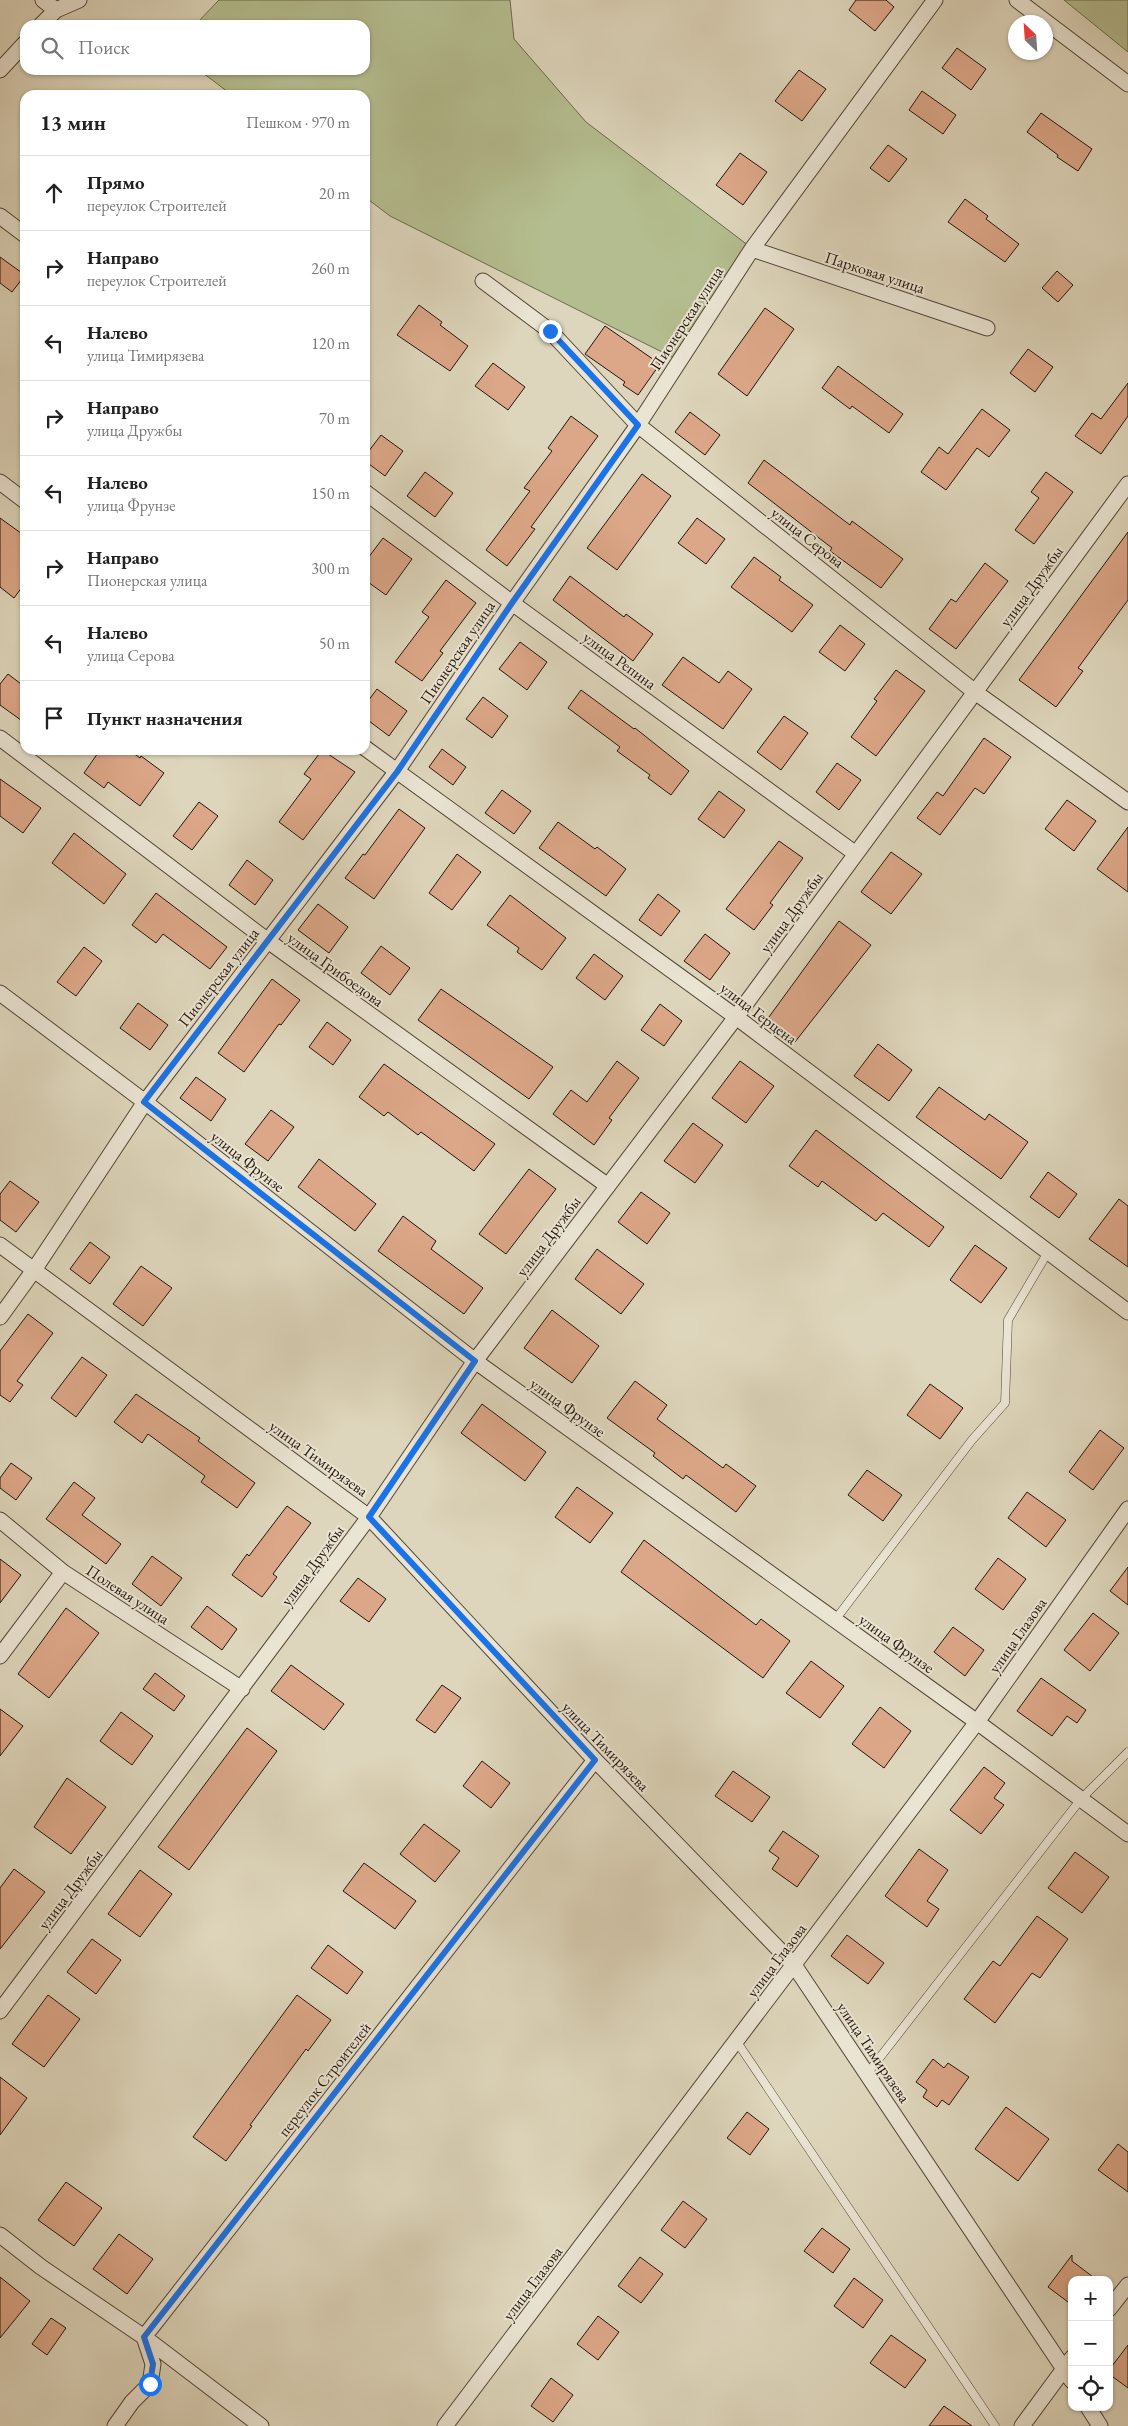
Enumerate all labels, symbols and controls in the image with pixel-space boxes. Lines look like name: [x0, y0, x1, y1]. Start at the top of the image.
north arrow: [1008, 15, 1053, 60]
search box: [20, 20, 370, 75]
icon: search: [38, 34, 66, 62]
text: Поиск: [78, 35, 130, 60]
text: 13 мин: [40, 109, 106, 136]
text: Пешком · 970 m: [246, 112, 350, 133]
text: Прямо: [87, 170, 145, 195]
icon: ahead: [40, 179, 68, 207]
text: 20 m: [319, 183, 350, 204]
text: переулок Строителей: [87, 195, 227, 216]
text: Направо: [87, 245, 159, 270]
street label: Парковая улица: [822, 246, 928, 299]
icon: right: [40, 254, 68, 282]
text: 260 m: [311, 258, 350, 279]
street label: Пионерская улица: [645, 262, 728, 374]
text: переулок Строителей: [87, 270, 227, 291]
text: Налево: [87, 320, 148, 345]
route end: [539, 320, 562, 343]
icon: left: [40, 329, 68, 357]
text: 120 m: [311, 333, 350, 354]
text: улица Тимирязева: [87, 345, 204, 366]
text: Направо: [87, 395, 159, 420]
icon: right: [40, 404, 68, 432]
text: 70 m: [319, 408, 350, 429]
text: улица Дружбы: [87, 420, 182, 441]
text: Налево: [87, 470, 148, 495]
icon: left: [40, 479, 68, 507]
text: 150 m: [311, 483, 350, 504]
text: улица Фрунзе: [87, 495, 175, 516]
street label: улица Серова: [767, 502, 849, 573]
street label: улица Дружбы: [995, 541, 1068, 631]
text: Направо: [87, 545, 159, 570]
icon: right: [40, 554, 68, 582]
text: 300 m: [311, 558, 350, 579]
text: Пионерская улица: [87, 570, 207, 591]
street label: Пионерская улица: [415, 596, 500, 708]
text: Налево: [87, 620, 148, 645]
street label: улица Репина: [579, 627, 661, 695]
icon: left: [40, 629, 68, 657]
text: 50 m: [319, 633, 350, 654]
text: улица Серова: [87, 645, 175, 666]
icon: arrive: [40, 704, 68, 732]
text: Пункт назначения: [87, 706, 243, 731]
street label: улица Дружбы: [755, 867, 828, 957]
street label: Пионерская улица: [173, 923, 264, 1031]
street label: улица Грибоедова: [283, 927, 389, 1012]
street label: улица Герцена: [716, 978, 802, 1050]
street label: улица Фрунзе: [206, 1126, 289, 1197]
street label: улица Дружбы: [511, 1192, 586, 1281]
street label: улица Фрунзе: [526, 1373, 610, 1442]
street label: улица Тимирязева: [265, 1415, 373, 1502]
street label: улица Дружбы: [276, 1520, 349, 1610]
street label: Полевая улица: [82, 1560, 174, 1630]
street label: улица Глазова: [984, 1593, 1052, 1677]
street label: улица Фрунзе: [855, 1609, 939, 1678]
street label: улица Тимирязева: [557, 1697, 654, 1796]
street label: улица Дружбы: [33, 1845, 108, 1934]
street label: улица Глазова: [742, 1918, 812, 2002]
street label: улица Тимирязева: [832, 1998, 915, 2107]
street label: переулок Строителей: [273, 2017, 376, 2141]
street label: улица Глазова: [498, 2241, 568, 2325]
map controls: [1068, 2276, 1113, 2411]
button: +: [1068, 2276, 1113, 2321]
button: −: [1068, 2321, 1113, 2366]
button: locate: [1068, 2366, 1113, 2411]
route start: [139, 2373, 162, 2396]

